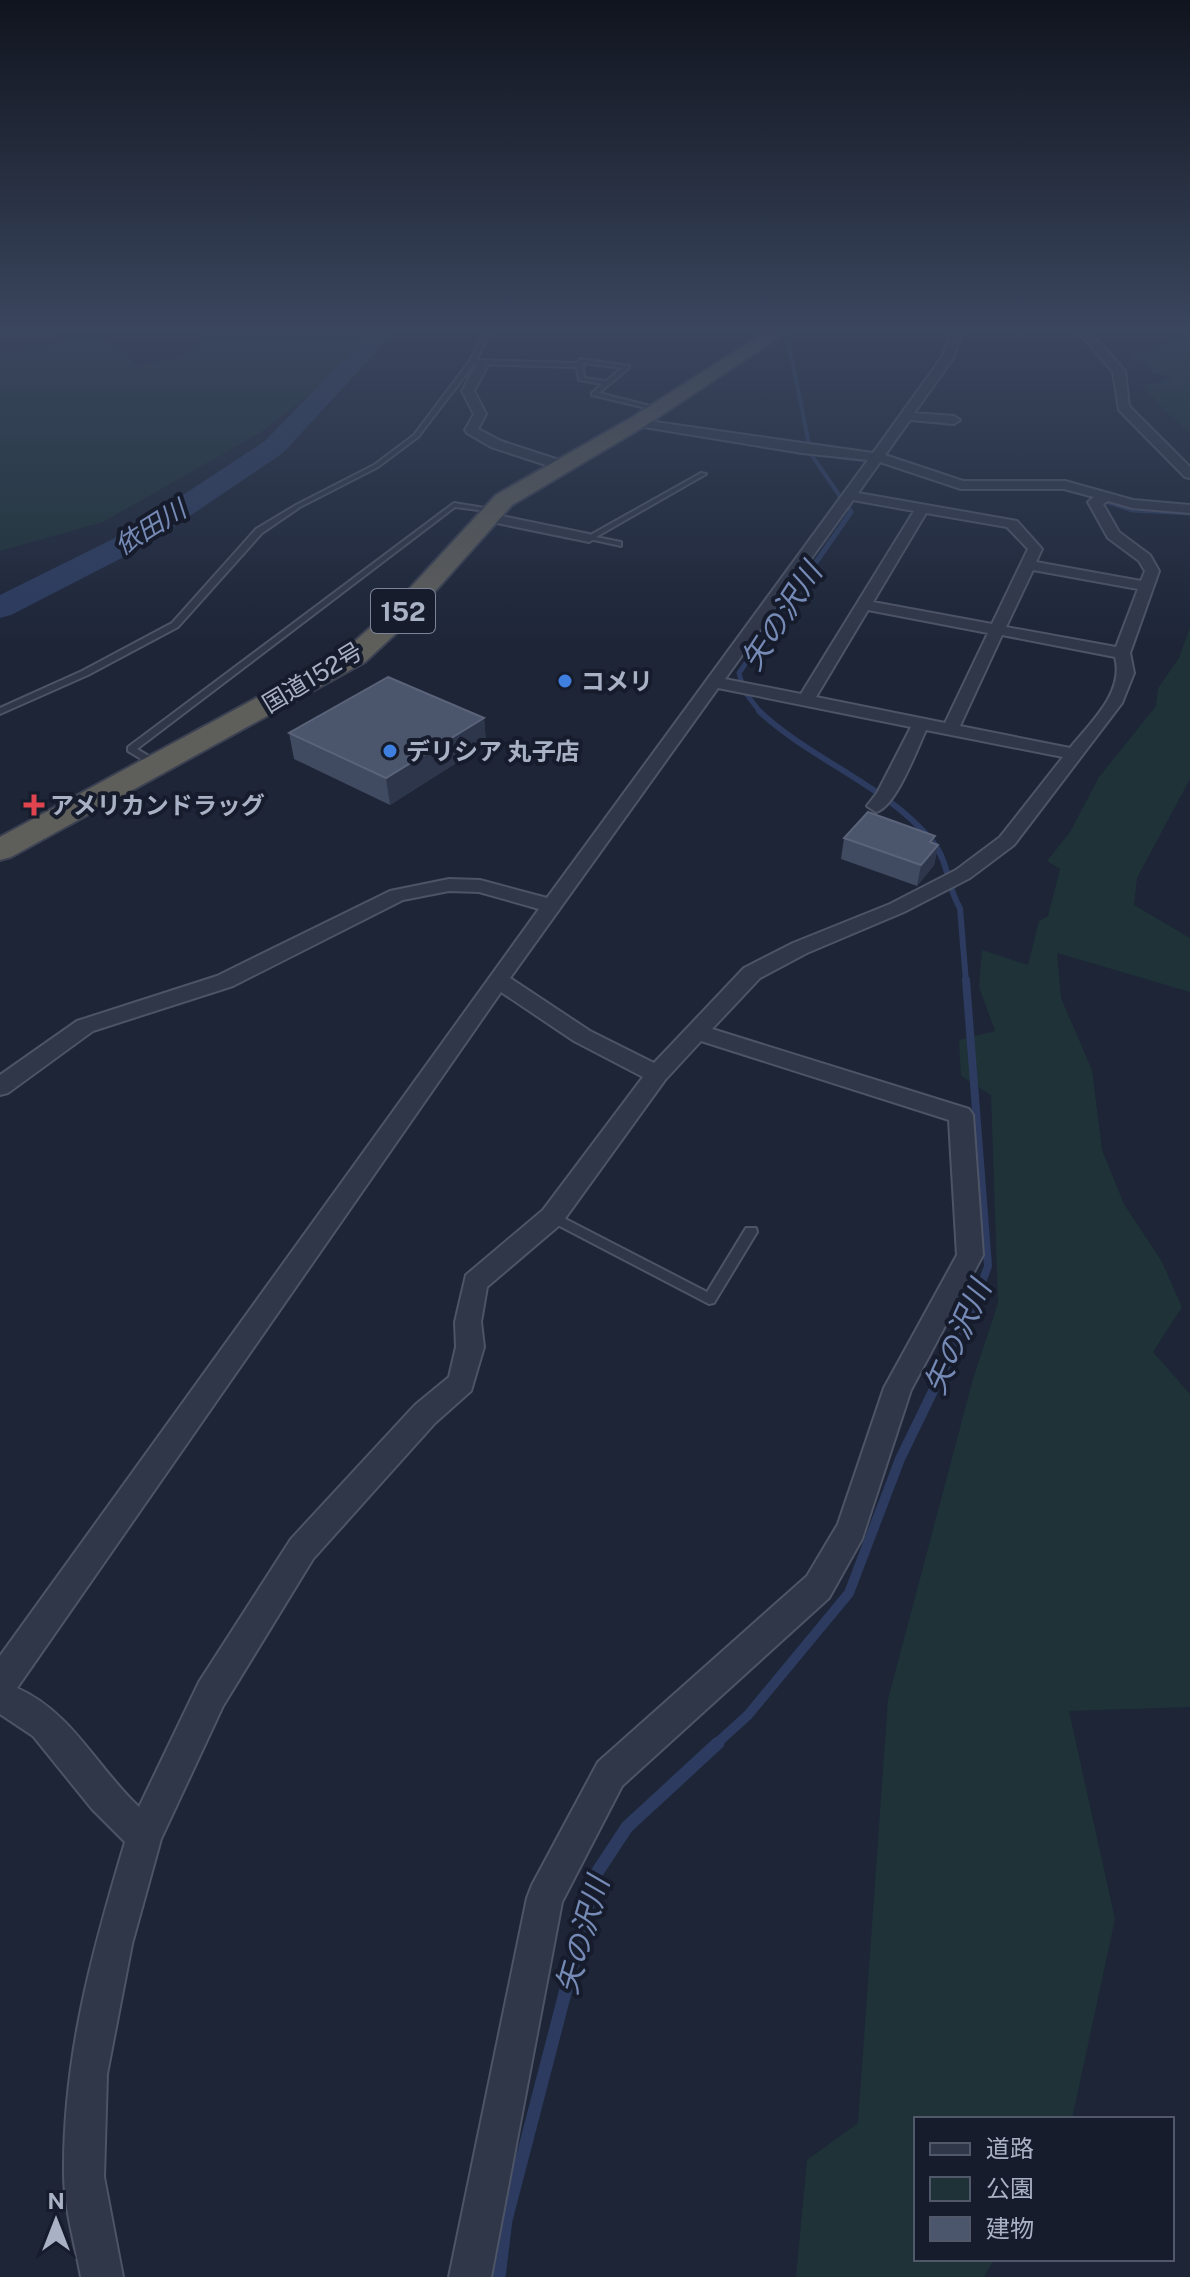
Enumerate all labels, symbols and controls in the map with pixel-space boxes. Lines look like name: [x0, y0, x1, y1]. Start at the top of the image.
water label: 依田川: [109, 492, 194, 561]
water label: 矢の沢川: [733, 553, 830, 676]
road number: 152: [371, 589, 435, 633]
street label: 国道152号: [257, 636, 367, 718]
place label: コメリ: [581, 667, 653, 695]
marker: コメリ: [556, 672, 574, 690]
place label: デリシア 丸子店: [406, 737, 579, 765]
marker: デリシア 丸子店: [381, 742, 399, 760]
place label: アメリカンドラッグ: [50, 791, 265, 819]
marker: アメリカンドラッグ: [25, 796, 43, 814]
water label: 矢の沢川: [916, 1272, 999, 1399]
water label: 矢の沢川: [548, 1869, 617, 1998]
legend: [914, 2117, 1174, 2261]
text: 道路: [986, 2134, 1034, 2162]
text: 公園: [986, 2174, 1034, 2202]
north arrow: [16, 2181, 96, 2261]
text: N: [47, 2188, 65, 2214]
text: 建物: [986, 2214, 1034, 2242]

